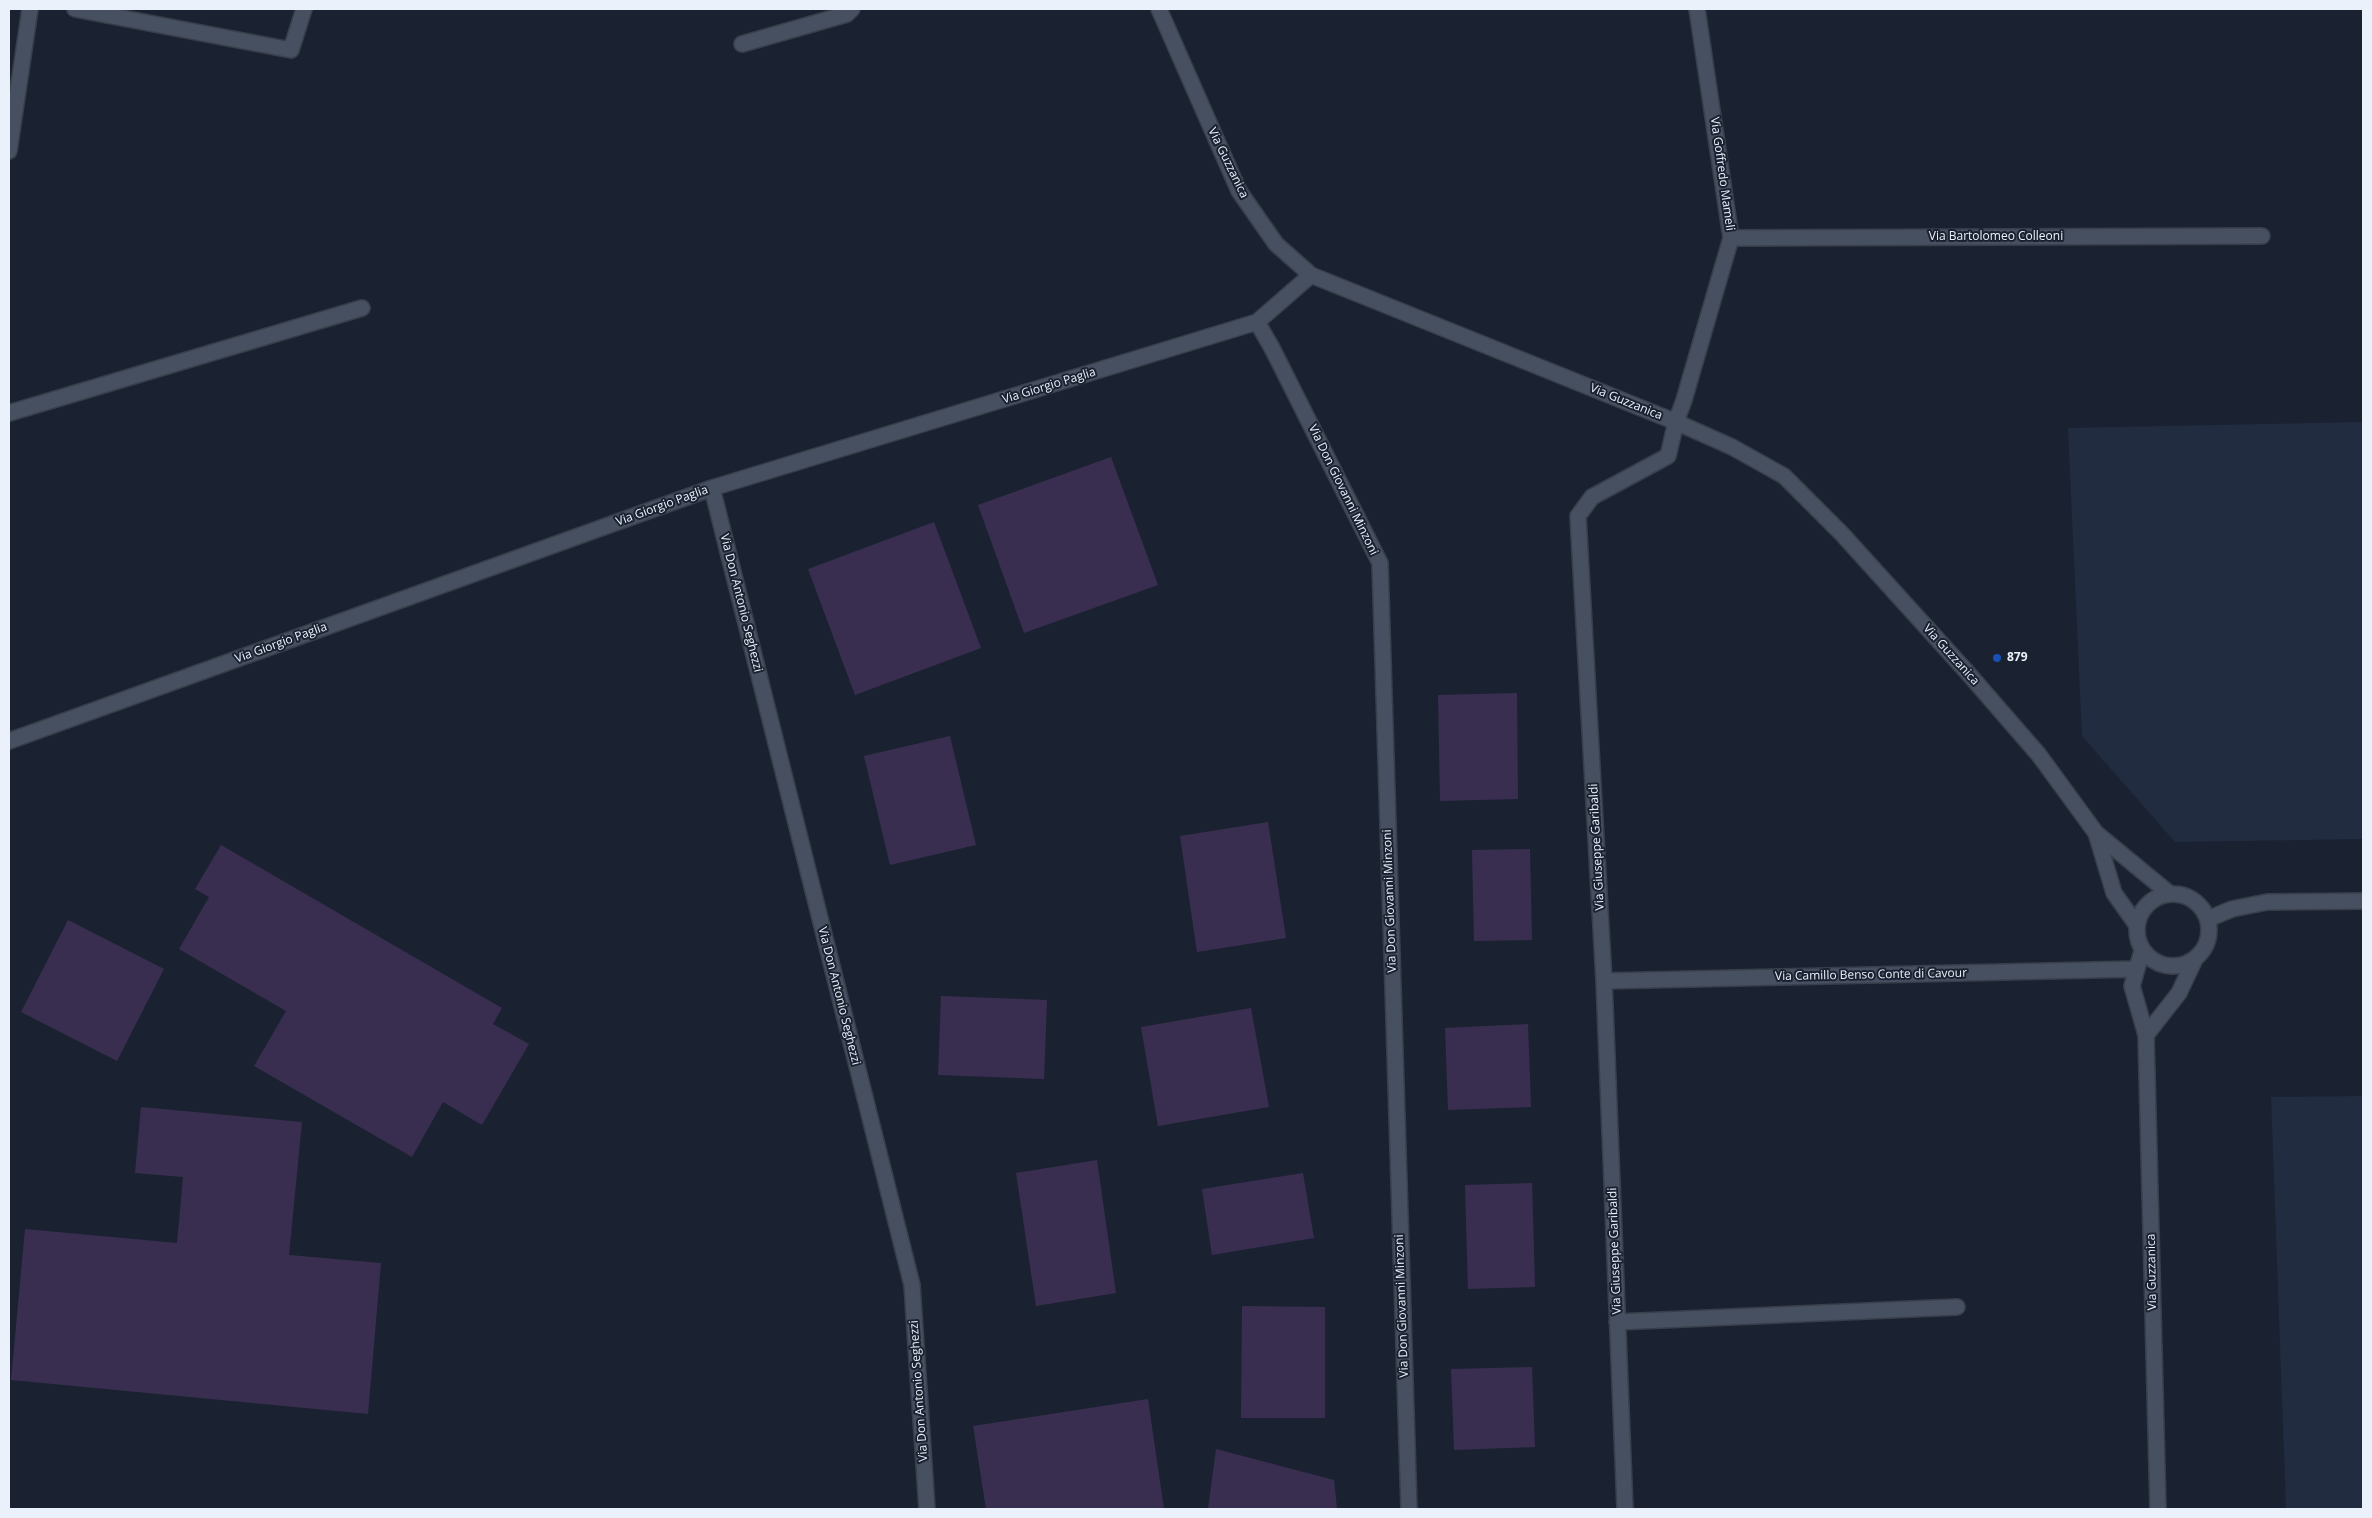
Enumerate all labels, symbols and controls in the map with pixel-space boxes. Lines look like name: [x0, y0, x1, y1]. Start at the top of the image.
street label: Via Goffredo Mameli: [1707, 116, 1737, 232]
street label: Via Guzzanica: [1205, 125, 1251, 201]
street label: Via Bartolomeo Colleoni: [1929, 230, 2063, 244]
street label: Via Giorgio Paglia: [1001, 365, 1097, 407]
street label: Via Guzzanica: [1588, 381, 1664, 423]
street label: Via Don Giovanni Minzoni: [1305, 422, 1381, 558]
street label: Via Giorgio Paglia: [614, 483, 710, 529]
street label: Via Don Antonio Seghezzi: [717, 532, 765, 674]
street label: Via Giorgio Paglia: [233, 620, 329, 666]
street label: Via Guzzanica: [1920, 622, 1982, 688]
place label: 879: [2007, 651, 2028, 665]
marker: 879: [1991, 652, 2003, 664]
street label: Via Giuseppe Garibaldi: [1586, 783, 1608, 911]
street label: Via Don Giovanni Minzoni: [1380, 829, 1400, 973]
street label: Via Don Antonio Seghezzi: [815, 925, 863, 1067]
street label: Via Camillo Benso Conte di Cavour: [1775, 966, 1967, 984]
street label: Via Giuseppe Garibaldi: [1606, 1187, 1624, 1315]
street label: Via Guzzanica: [2144, 1233, 2160, 1311]
street label: Via Don Giovanni Minzoni: [1392, 1234, 1412, 1378]
street label: Via Don Antonio Seghezzi: [907, 1320, 931, 1462]

